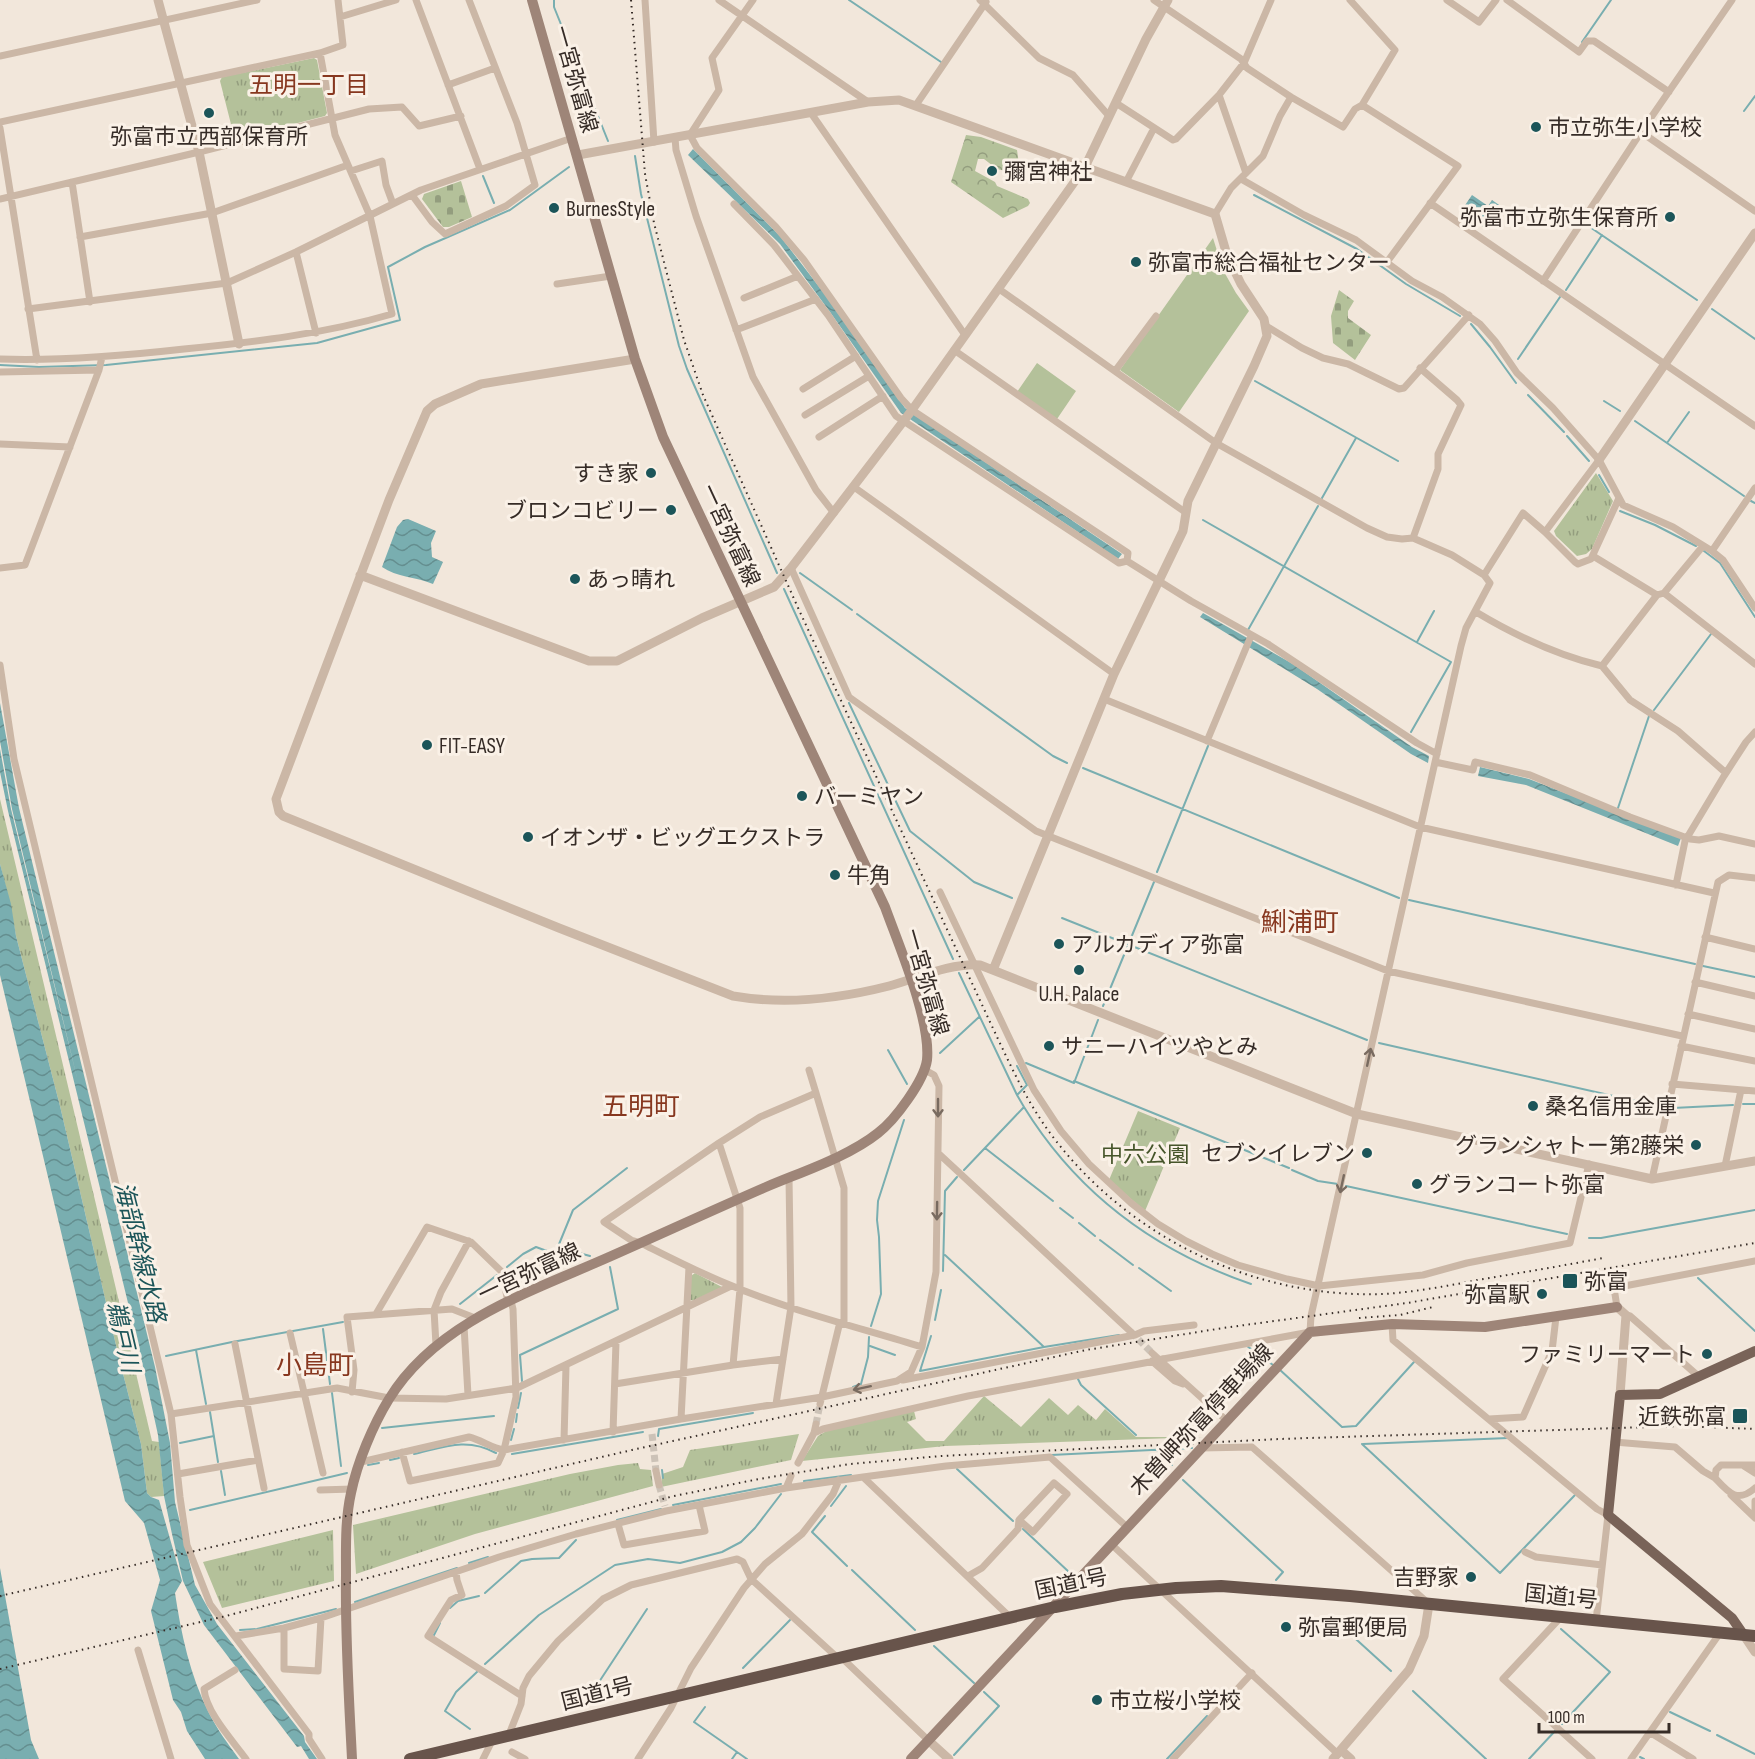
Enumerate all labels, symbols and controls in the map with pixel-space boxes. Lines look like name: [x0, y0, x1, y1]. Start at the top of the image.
street label: 一宮弥富線: [546, 23, 603, 136]
district label: 五明一丁目: [249, 71, 369, 100]
marker: 弥富市立西部保育所: [202, 106, 216, 120]
place label: 市立弥生小学校: [1548, 115, 1702, 142]
marker: 市立弥生小学校: [1529, 120, 1543, 134]
place label: 弥富市立西部保育所: [110, 124, 308, 151]
place label: 彌宮神社: [1004, 159, 1092, 186]
marker: 彌宮神社: [985, 164, 999, 178]
place label: BurnesStyle: [566, 196, 655, 223]
marker: BurnesStyle: [547, 201, 561, 215]
place label: 弥富市立弥生保育所: [1460, 205, 1658, 232]
marker: 弥富市立弥生保育所: [1663, 210, 1677, 224]
place label: 弥富市総合福祉センター: [1148, 250, 1390, 277]
marker: 弥富市総合福祉センター: [1129, 255, 1143, 269]
place label: すき家: [573, 461, 639, 488]
marker: すき家: [644, 466, 658, 480]
street label: 一宮弥富線: [694, 480, 765, 591]
place label: ブロンコビリー: [505, 498, 659, 525]
marker: ブロンコビリー: [664, 503, 678, 517]
place label: あっ晴れ: [587, 567, 675, 594]
marker: あっ晴れ: [568, 572, 582, 586]
place label: FIT-EASY: [439, 733, 505, 760]
marker: FIT-EASY: [420, 738, 434, 752]
place label: バーミヤン: [814, 784, 924, 811]
marker: バーミヤン: [795, 789, 809, 803]
place label: イオンザ・ビッグエクストラ: [540, 825, 825, 852]
marker: イオンザ・ビッグエクストラ: [521, 830, 535, 844]
place label: 牛角: [847, 863, 891, 890]
marker: 牛角: [828, 868, 842, 882]
district label: 鯏浦町: [1261, 908, 1339, 939]
street label: 一宮弥富線: [897, 926, 954, 1039]
place label: アルカディア弥富: [1071, 932, 1245, 959]
marker: アルカディア弥富: [1052, 937, 1066, 951]
marker: U.H. Palace: [1072, 963, 1086, 977]
place label: U.H. Palace: [1039, 981, 1119, 1008]
place label: サニーハイツやとみ: [1061, 1034, 1258, 1061]
marker: サニーハイツやとみ: [1042, 1039, 1056, 1053]
one-way arrow: [1364, 1048, 1375, 1067]
district label: 五明町: [602, 1092, 680, 1123]
place label: 桑名信用金庫: [1545, 1094, 1677, 1121]
one-way arrow: [932, 1098, 944, 1118]
marker: 桑名信用金庫: [1526, 1099, 1540, 1113]
place label: グランシャトー第2藤栄: [1455, 1133, 1684, 1160]
marker: グランシャトー第2藤栄: [1689, 1138, 1703, 1152]
place label: セブンイレブン: [1201, 1141, 1355, 1168]
park label: 中六公園: [1101, 1142, 1189, 1169]
marker: セブンイレブン: [1360, 1146, 1374, 1160]
place label: グランコート弥富: [1429, 1172, 1605, 1199]
one-way arrow: [1335, 1174, 1347, 1193]
marker: グランコート弥富: [1410, 1177, 1424, 1191]
water label: 海部幹線水路: [108, 1179, 171, 1327]
one-way arrow: [931, 1201, 943, 1221]
street label: 一宮弥富線: [474, 1238, 585, 1309]
place label: 弥富: [1584, 1269, 1628, 1296]
marker: 弥富: [1561, 1272, 1579, 1290]
place label: 弥富駅: [1464, 1282, 1530, 1309]
marker: 弥富駅: [1535, 1287, 1549, 1301]
water label: 鵜戸川: [100, 1299, 145, 1378]
street label: 木曽岬弥富停車場線: [1125, 1338, 1279, 1502]
place label: ファミリーマート: [1519, 1342, 1695, 1369]
marker: ファミリーマート: [1700, 1347, 1714, 1361]
district label: 小島町: [276, 1351, 354, 1382]
one-way arrow: [853, 1383, 872, 1394]
place label: 近鉄弥富: [1638, 1404, 1726, 1431]
marker: 近鉄弥富: [1731, 1407, 1749, 1425]
street label: 国道1号: [1032, 1564, 1110, 1605]
place label: 吉野家: [1393, 1565, 1459, 1592]
marker: 吉野家: [1464, 1570, 1478, 1584]
street label: 国道1号: [1523, 1580, 1599, 1615]
place label: 弥富郵便局: [1298, 1615, 1408, 1642]
marker: 弥富郵便局: [1279, 1620, 1293, 1634]
street label: 国道1号: [558, 1672, 636, 1716]
place label: 市立桜小学校: [1109, 1688, 1241, 1715]
marker: 市立桜小学校: [1090, 1693, 1104, 1707]
scale bar: [1539, 1696, 1670, 1734]
text: 100 m: [1548, 1707, 1585, 1728]

